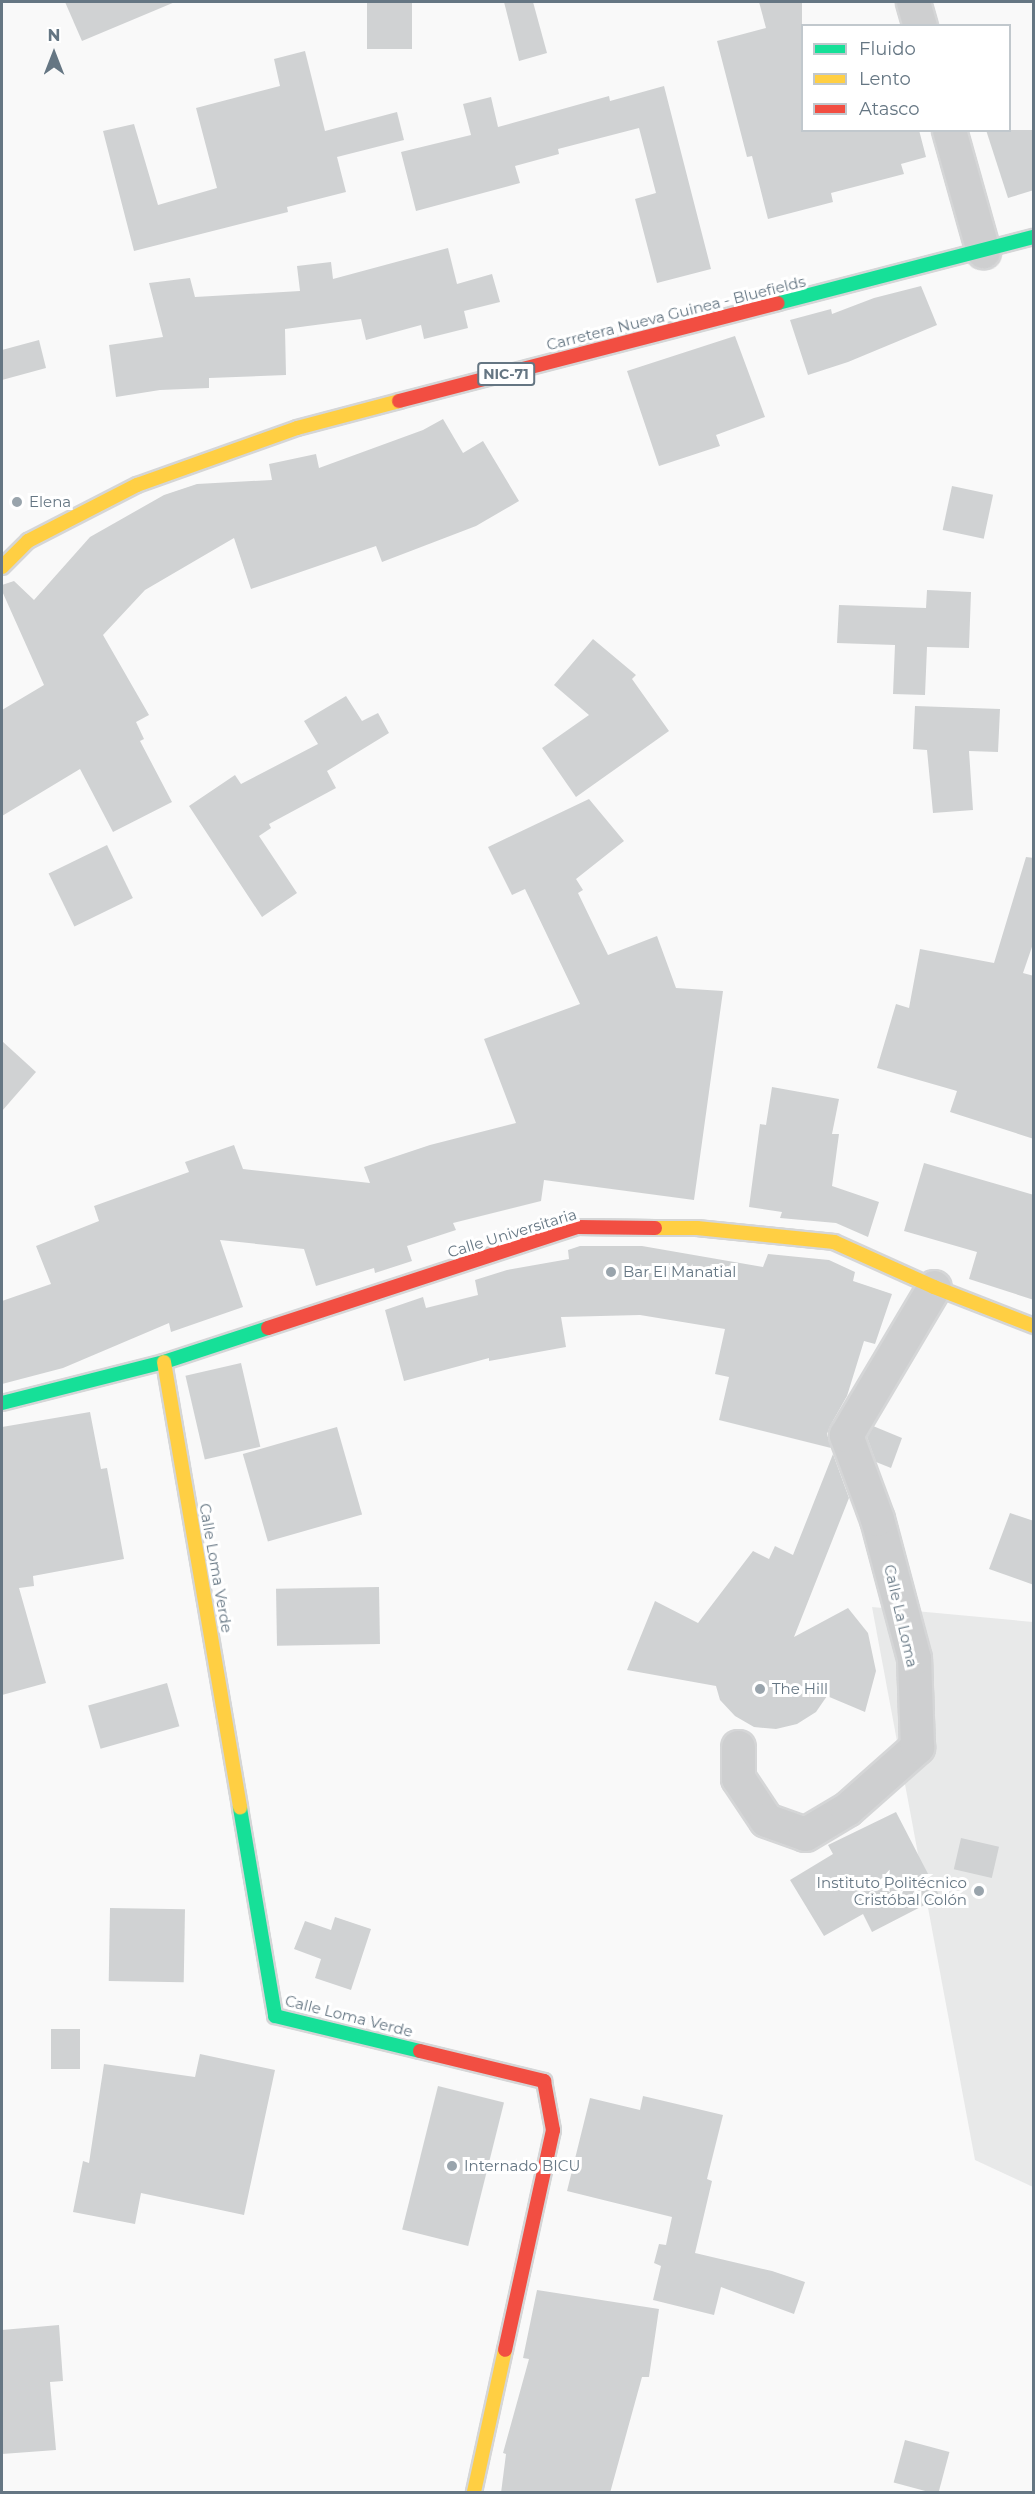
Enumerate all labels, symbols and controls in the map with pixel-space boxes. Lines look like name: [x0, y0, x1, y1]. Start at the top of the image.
north arrow: [24, 24, 84, 84]
legend: [801, 24, 1011, 132]
text: N: [48, 26, 60, 45]
text: Fluido: [859, 38, 916, 60]
text: Lento: [859, 68, 911, 90]
text: Atasco: [859, 98, 919, 120]
street label: Carretera Nueva Guinea - Bluefields: [545, 272, 807, 354]
road number: NIC-71: [476, 363, 536, 385]
place label: Elena: [29, 493, 71, 511]
marker: Elena: [10, 495, 24, 509]
street label: Calle Universitaria: [445, 1205, 579, 1261]
place label: Bar El Manatial: [623, 1263, 736, 1281]
marker: Bar El Manatial: [604, 1265, 618, 1279]
street label: Calle Loma Verde: [196, 1502, 236, 1634]
street label: Calle La Loma: [880, 1563, 922, 1669]
place label: The Hill: [772, 1680, 828, 1698]
marker: The Hill: [753, 1682, 767, 1696]
place label: Instituto Politécnico Cristóbal Colón: [817, 1873, 967, 1908]
marker: Instituto Politécnico Cristóbal Colón: [972, 1884, 986, 1898]
street label: Calle Loma Verde: [283, 1991, 415, 2041]
place label: Internado BICU: [464, 2157, 580, 2175]
marker: Internado BICU: [445, 2159, 459, 2173]

